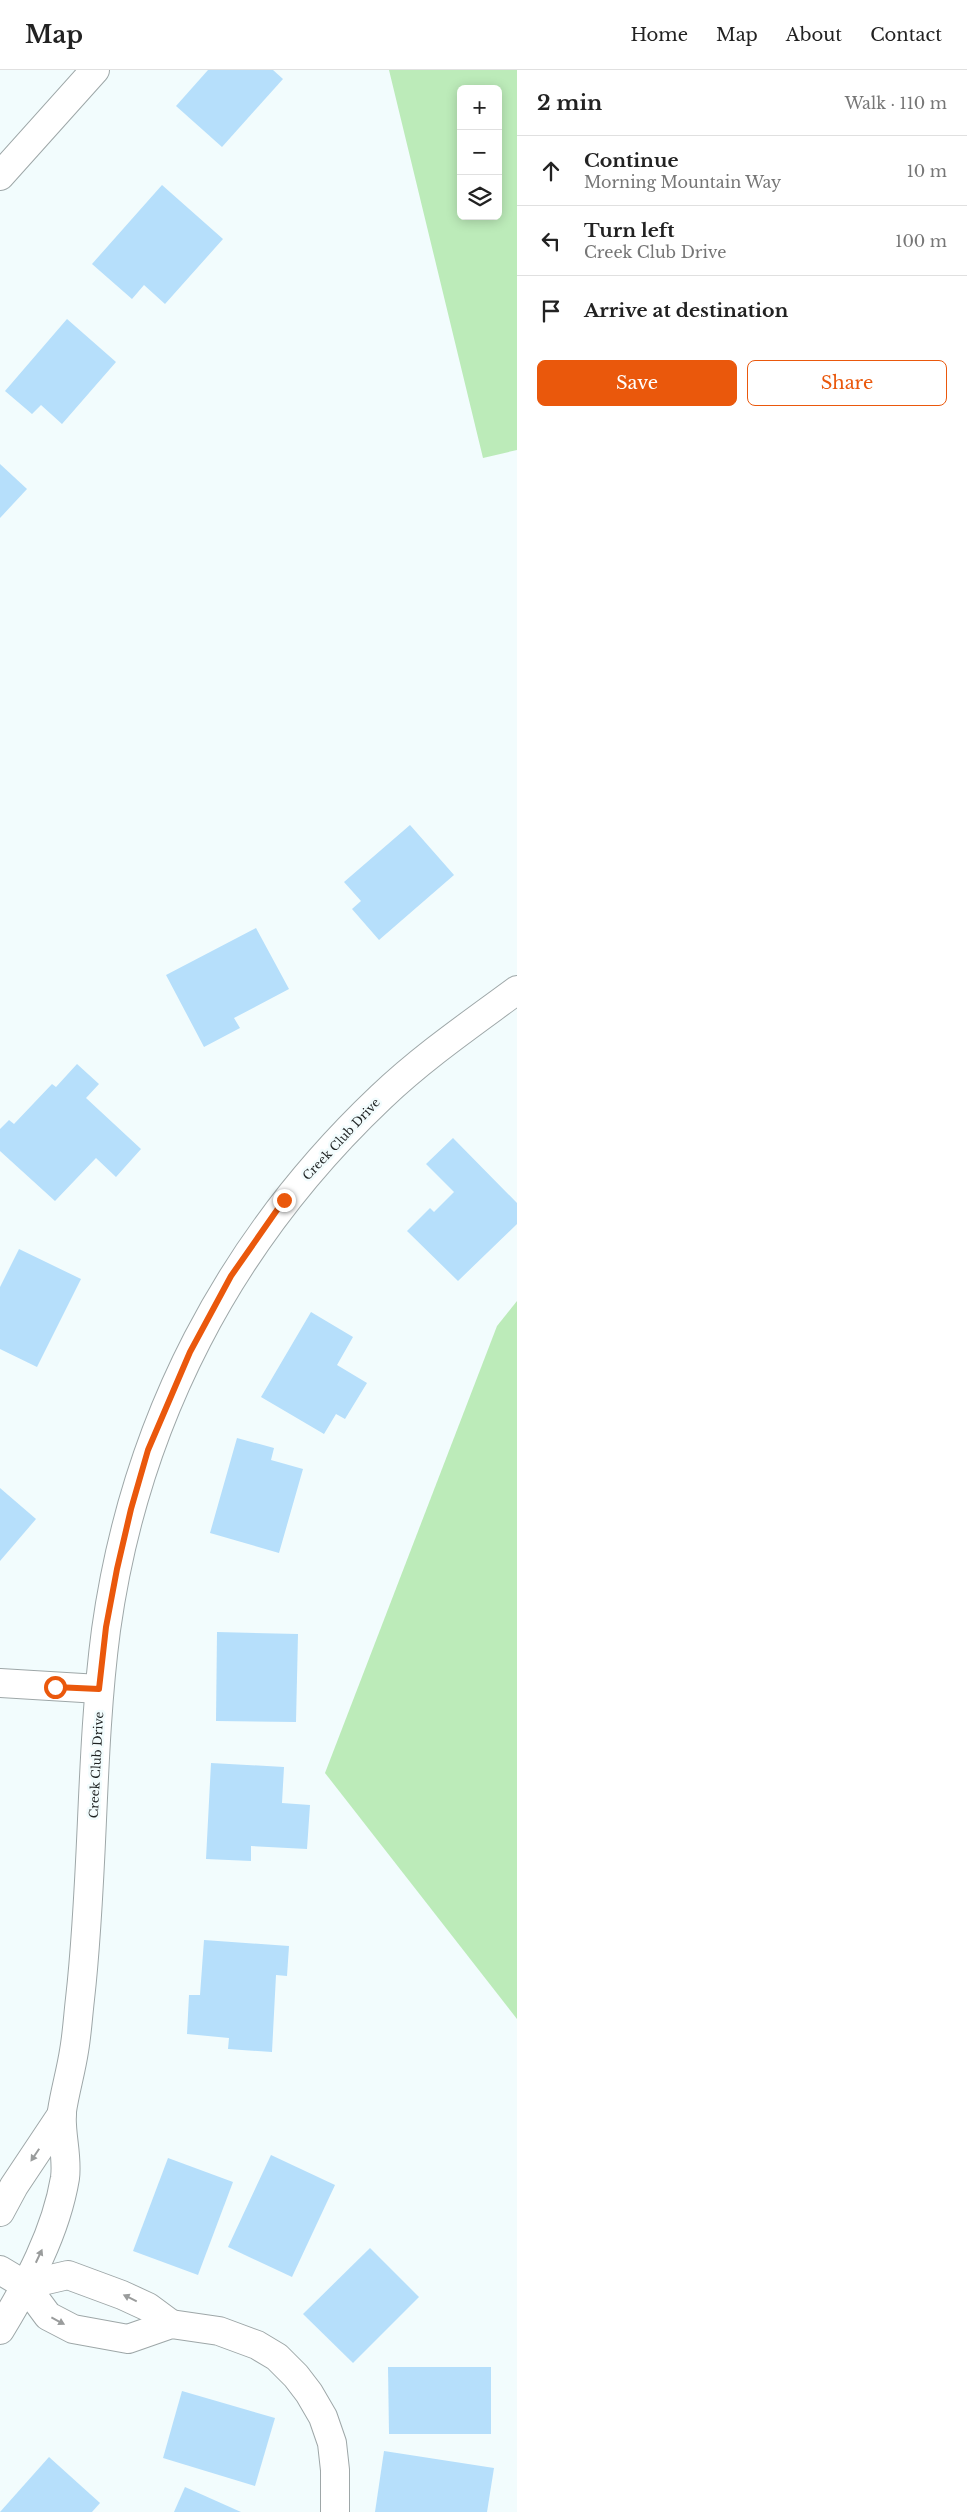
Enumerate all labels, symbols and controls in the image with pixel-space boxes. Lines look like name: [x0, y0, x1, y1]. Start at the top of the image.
text: Map: [25, 20, 83, 49]
text: Home: [630, 24, 688, 46]
text: Map: [716, 24, 758, 46]
text: About: [786, 24, 842, 46]
text: Contact: [870, 24, 942, 46]
map controls: [457, 85, 502, 220]
button: +: [457, 85, 502, 130]
text: 2 min: [537, 90, 602, 116]
text: Walk · 110 m: [845, 93, 947, 113]
button: −: [457, 130, 502, 175]
text: Continue: [584, 149, 679, 172]
icon: ahead: [537, 157, 565, 185]
text: 10 m: [907, 161, 947, 181]
text: Morning Mountain Way: [584, 172, 781, 192]
button: layers: [457, 175, 502, 220]
text: Turn left: [584, 219, 675, 242]
icon: left: [537, 227, 565, 255]
text: 100 m: [895, 231, 947, 251]
text: Creek Club Drive: [584, 242, 726, 262]
icon: arrive: [537, 297, 565, 325]
text: Arrive at destination: [584, 299, 788, 322]
button: Save: [537, 360, 737, 406]
button: Share: [747, 360, 947, 406]
street label: Creek Club Drive: [299, 1095, 383, 1183]
route end: [273, 1189, 296, 1212]
route start: [44, 1676, 67, 1699]
street label: Creek Club Drive: [86, 1711, 106, 1819]
one-way arrow: [31, 2148, 40, 2162]
one-way arrow: [35, 2249, 43, 2263]
one-way arrow: [123, 2294, 137, 2302]
one-way arrow: [50, 2317, 65, 2325]

